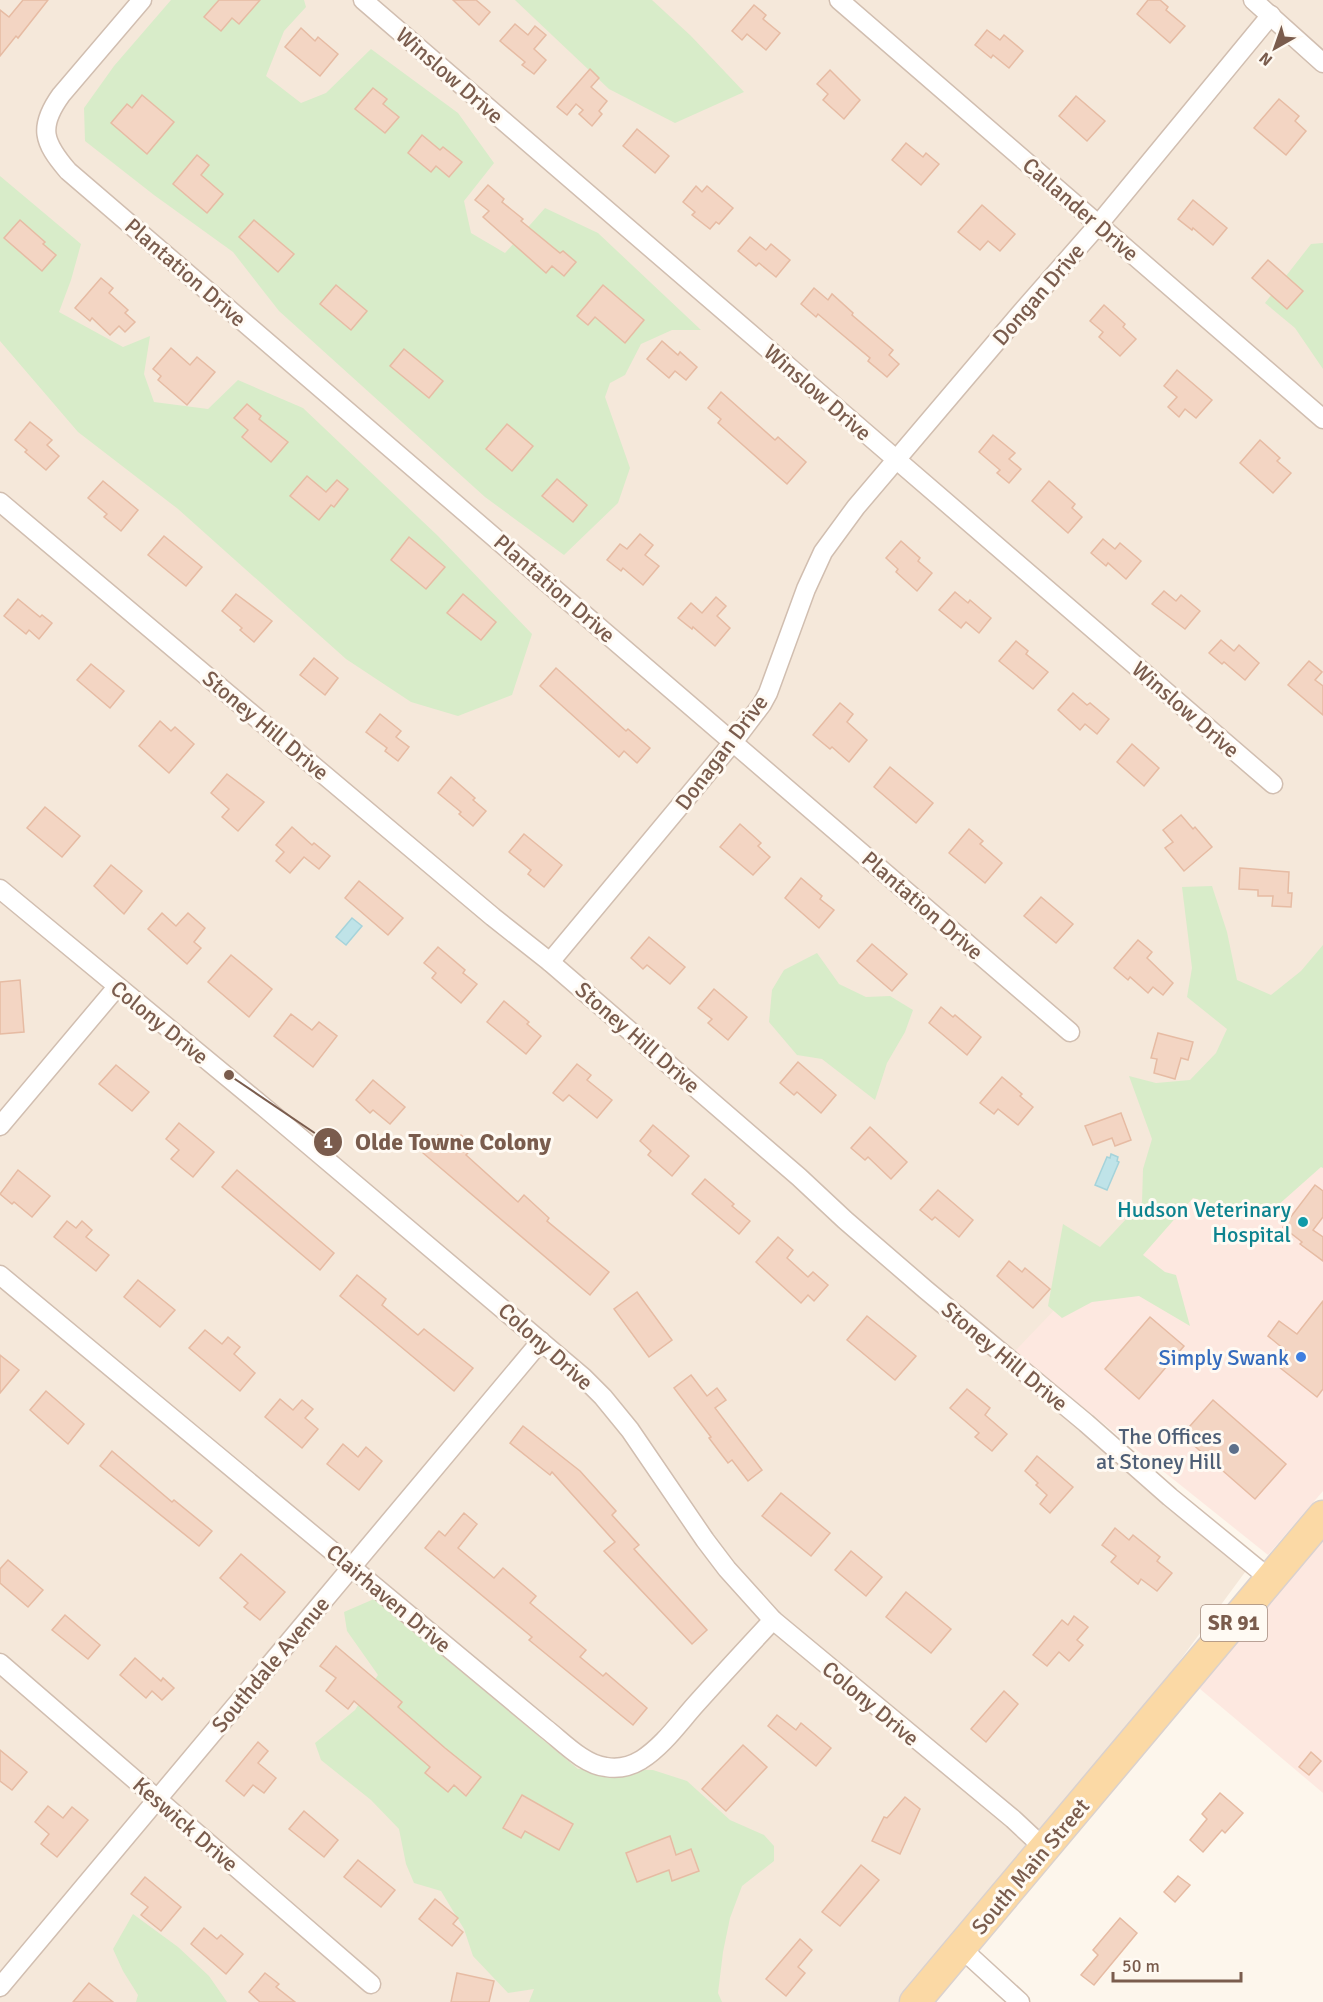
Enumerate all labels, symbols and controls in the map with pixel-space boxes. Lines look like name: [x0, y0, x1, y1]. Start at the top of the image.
north arrow: [1245, 18, 1305, 78]
street label: Winslow Drive: [390, 21, 509, 129]
text: N: [1255, 47, 1277, 70]
street label: Callander Drive: [1017, 152, 1144, 267]
street label: Plantation Drive: [119, 212, 252, 332]
street label: Dongan Drive: [987, 238, 1090, 351]
street label: Winslow Drive: [758, 338, 877, 446]
street label: Plantation Drive: [488, 528, 621, 648]
street label: Winslow Drive: [1126, 655, 1245, 763]
street label: Stoney Hill Drive: [197, 665, 334, 786]
street label: Donagan Drive: [669, 689, 774, 815]
street label: Plantation Drive: [856, 845, 989, 965]
street label: Colony Drive: [105, 975, 214, 1070]
street label: Stoney Hill Drive: [570, 976, 706, 1099]
callout: Olde Towne Colony: [313, 1121, 564, 1163]
text: Olde Towne Colony: [355, 1127, 551, 1157]
text: 1: [323, 1131, 333, 1153]
place label: Hudson Veterinary Hospital: [1117, 1196, 1292, 1248]
marker: Hudson Veterinary Hospital: [1296, 1215, 1310, 1229]
street label: Stoney Hill Drive: [936, 1296, 1073, 1417]
street label: Colony Drive: [493, 1297, 599, 1396]
place label: Simply Swank: [1159, 1344, 1289, 1371]
marker: Simply Swank: [1294, 1350, 1308, 1364]
place label: The Offices at Stoney Hill: [1096, 1423, 1222, 1475]
marker: The Offices at Stoney Hill: [1227, 1442, 1241, 1456]
street label: Clairhaven Drive: [321, 1538, 457, 1658]
street label: Southdale Avenue: [206, 1591, 335, 1738]
road number: SR 91: [1201, 1605, 1267, 1641]
street label: Colony Drive: [817, 1655, 925, 1752]
street label: Keswick Drive: [127, 1771, 244, 1878]
street label: South Main Street: [966, 1793, 1095, 1940]
scale bar: [1113, 1945, 1240, 1983]
text: 50 m: [1122, 1955, 1160, 1977]

